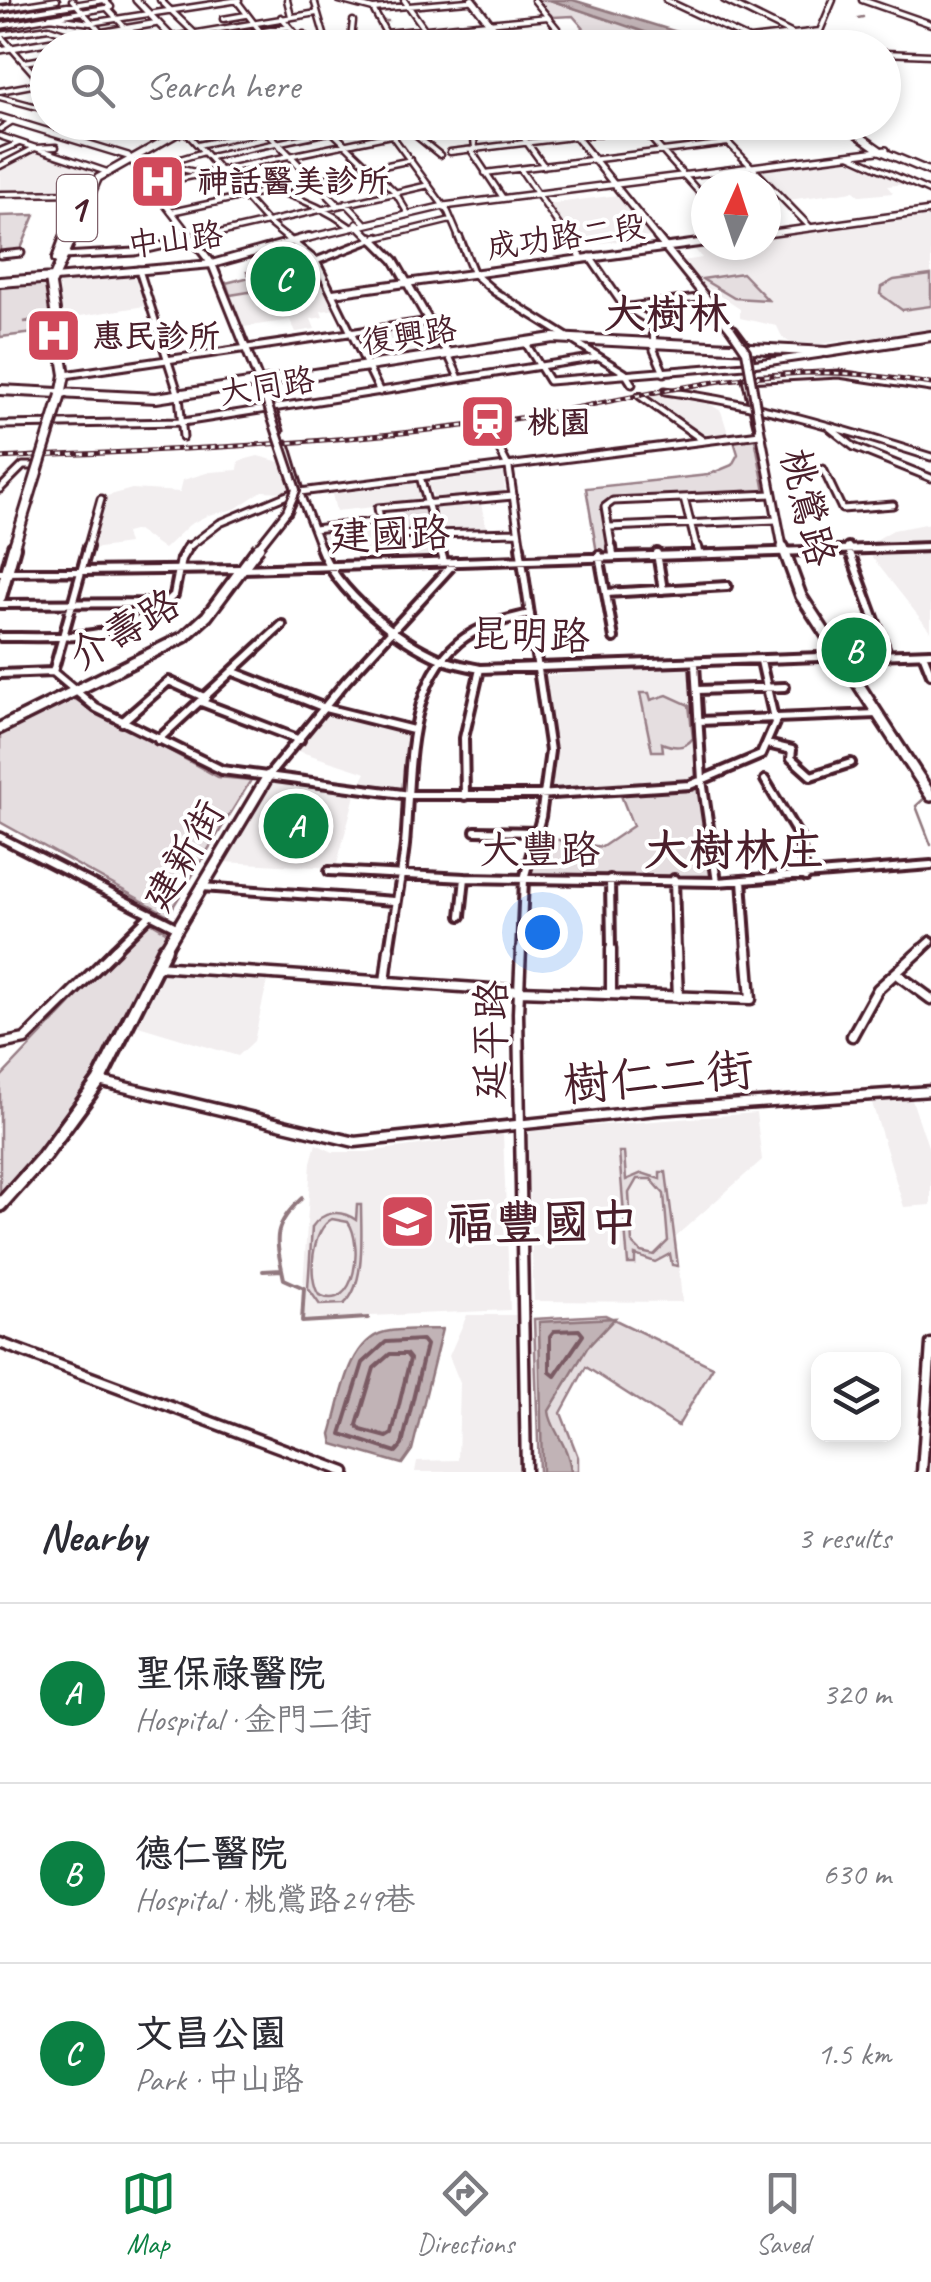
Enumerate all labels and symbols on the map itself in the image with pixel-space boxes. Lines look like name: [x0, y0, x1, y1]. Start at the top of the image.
hospital icon: 神話醫美診所: [128, 151, 188, 211]
place label: 神話醫美診所: [197, 161, 389, 202]
north arrow: [691, 170, 781, 260]
road number: 1: [57, 175, 97, 241]
street label: 成功路二段: [484, 205, 648, 268]
street label: 中山路: [125, 213, 225, 266]
pin: C: [250, 242, 316, 316]
district label: 大樹林: [604, 288, 730, 341]
hospital icon: 惠民診所: [23, 306, 83, 366]
street label: 復興路: [358, 308, 460, 363]
place label: 惠民診所: [92, 316, 220, 357]
street label: 大同路: [216, 359, 318, 414]
station icon: 桃園: [458, 392, 518, 452]
place label: 桃園: [527, 402, 591, 443]
street label: 桃鶯路: [769, 443, 847, 572]
street label: 建國路: [329, 508, 451, 562]
street label: 介壽路: [60, 578, 189, 682]
street label: 昆明路: [469, 608, 591, 662]
pin: B: [822, 612, 886, 688]
pin: A: [264, 788, 328, 864]
street label: 建新街: [132, 791, 236, 920]
district label: 大樹林庄: [644, 822, 824, 879]
street label: 大豐路: [480, 825, 600, 875]
your location: [517, 907, 568, 958]
street label: 延平路: [465, 980, 517, 1100]
street label: 樹仁二街: [560, 1039, 756, 1115]
school or university icon: 福豐國中: [377, 1192, 437, 1252]
place label: 福豐國中: [446, 1193, 638, 1253]

